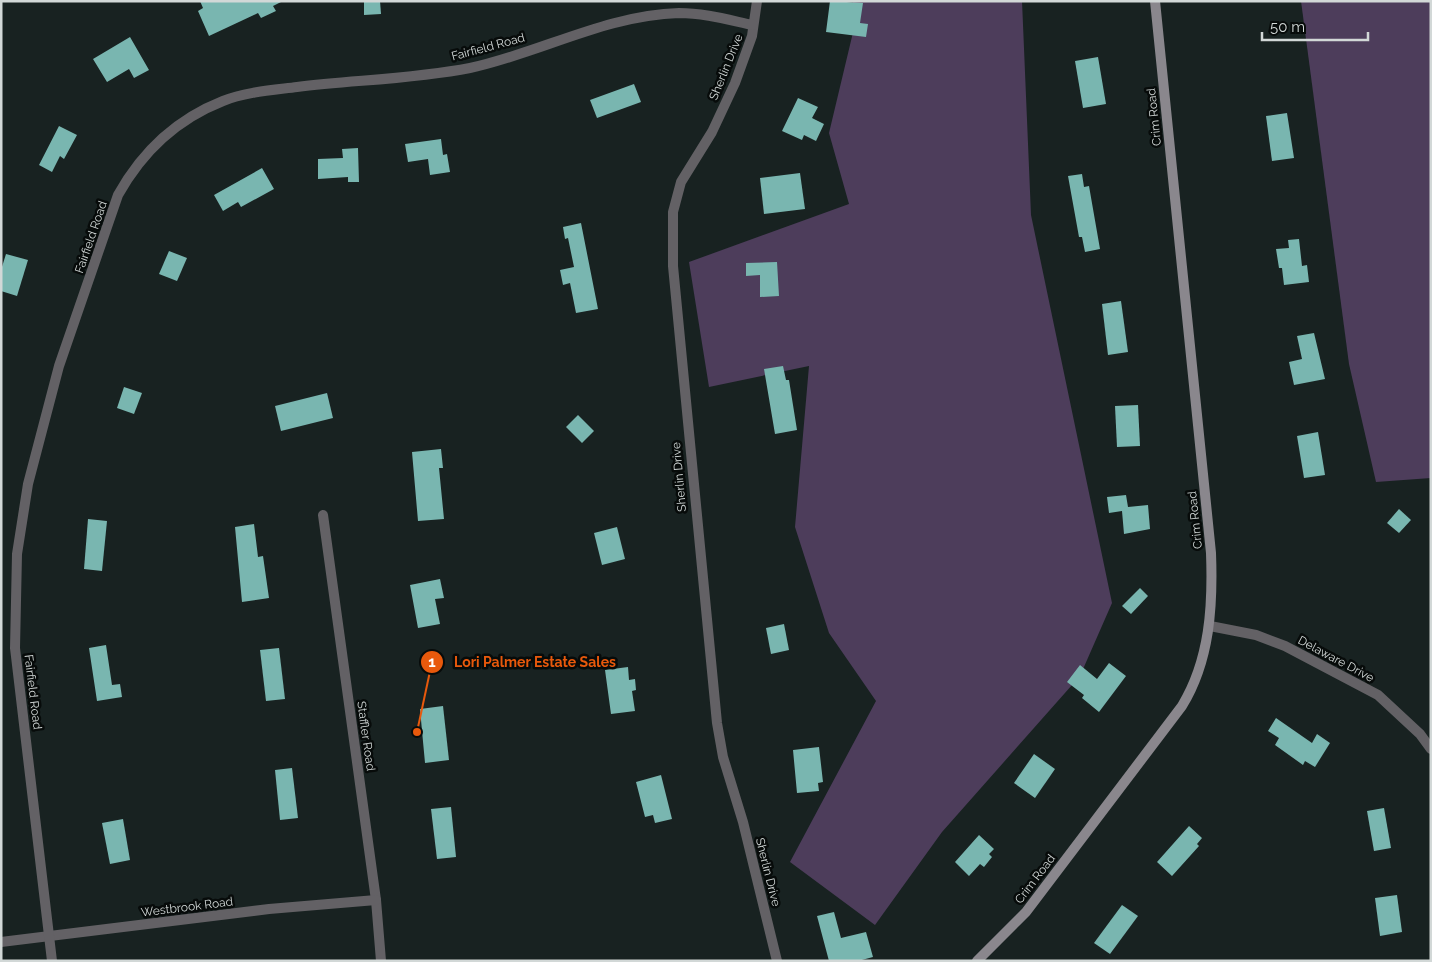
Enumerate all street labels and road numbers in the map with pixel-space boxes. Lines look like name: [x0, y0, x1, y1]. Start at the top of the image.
street label: Fairfield Road: [450, 30, 526, 64]
street label: Sherlin Drive: [706, 32, 746, 102]
street label: Crim Road: [1144, 87, 1164, 147]
street label: Fairfield Road: [72, 199, 110, 275]
street label: Sherlin Drive: [669, 441, 689, 513]
street label: Crim Road: [1185, 490, 1205, 550]
street label: Delaware Drive: [1296, 633, 1376, 685]
street label: Fairfield Road: [21, 654, 45, 730]
street label: Staffler Road: [354, 700, 378, 772]
street label: Sherlin Drive: [753, 836, 783, 908]
street label: Crim Road: [1012, 852, 1058, 906]
street label: Westbrook Road: [140, 894, 234, 920]

